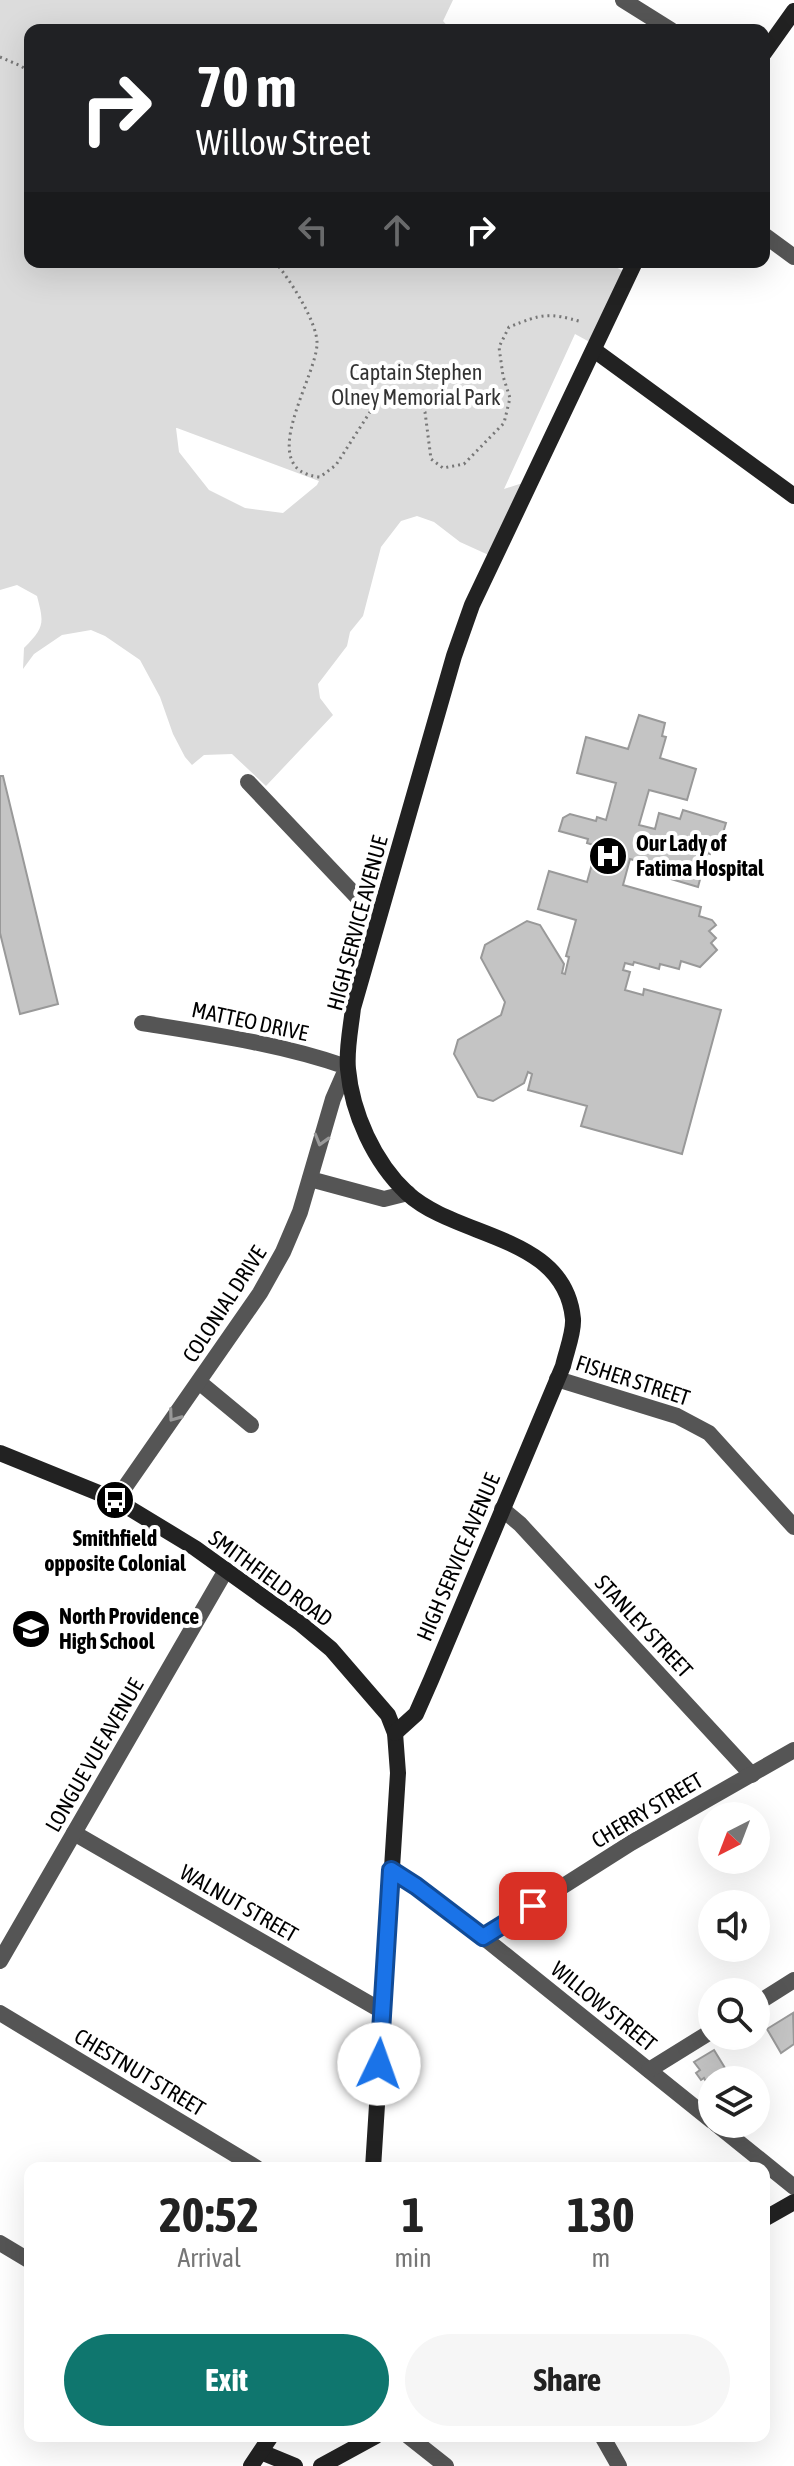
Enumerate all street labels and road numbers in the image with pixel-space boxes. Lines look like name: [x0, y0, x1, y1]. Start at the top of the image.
street label: HIGH SERVICE AVENUE: [321, 832, 393, 1013]
street label: MATTEO DRIVE: [189, 996, 311, 1046]
street label: COLONIAL DRIVE: [177, 1241, 272, 1367]
street label: FISHER STREET: [573, 1349, 694, 1411]
street label: HIGH SERVICE AVENUE: [411, 1469, 505, 1645]
street label: SMITHFIELD ROAD: [204, 1524, 338, 1632]
street label: STANLEY STREET: [590, 1569, 698, 1683]
street label: LONGUE VUE AVENUE: [40, 1673, 149, 1836]
street label: CHERRY STREET: [587, 1767, 708, 1853]
street label: WALNUT STREET: [175, 1859, 303, 1947]
street label: WILLOW STREET: [546, 1956, 662, 2057]
street label: CHESTNUT STREET: [70, 2023, 210, 2121]

